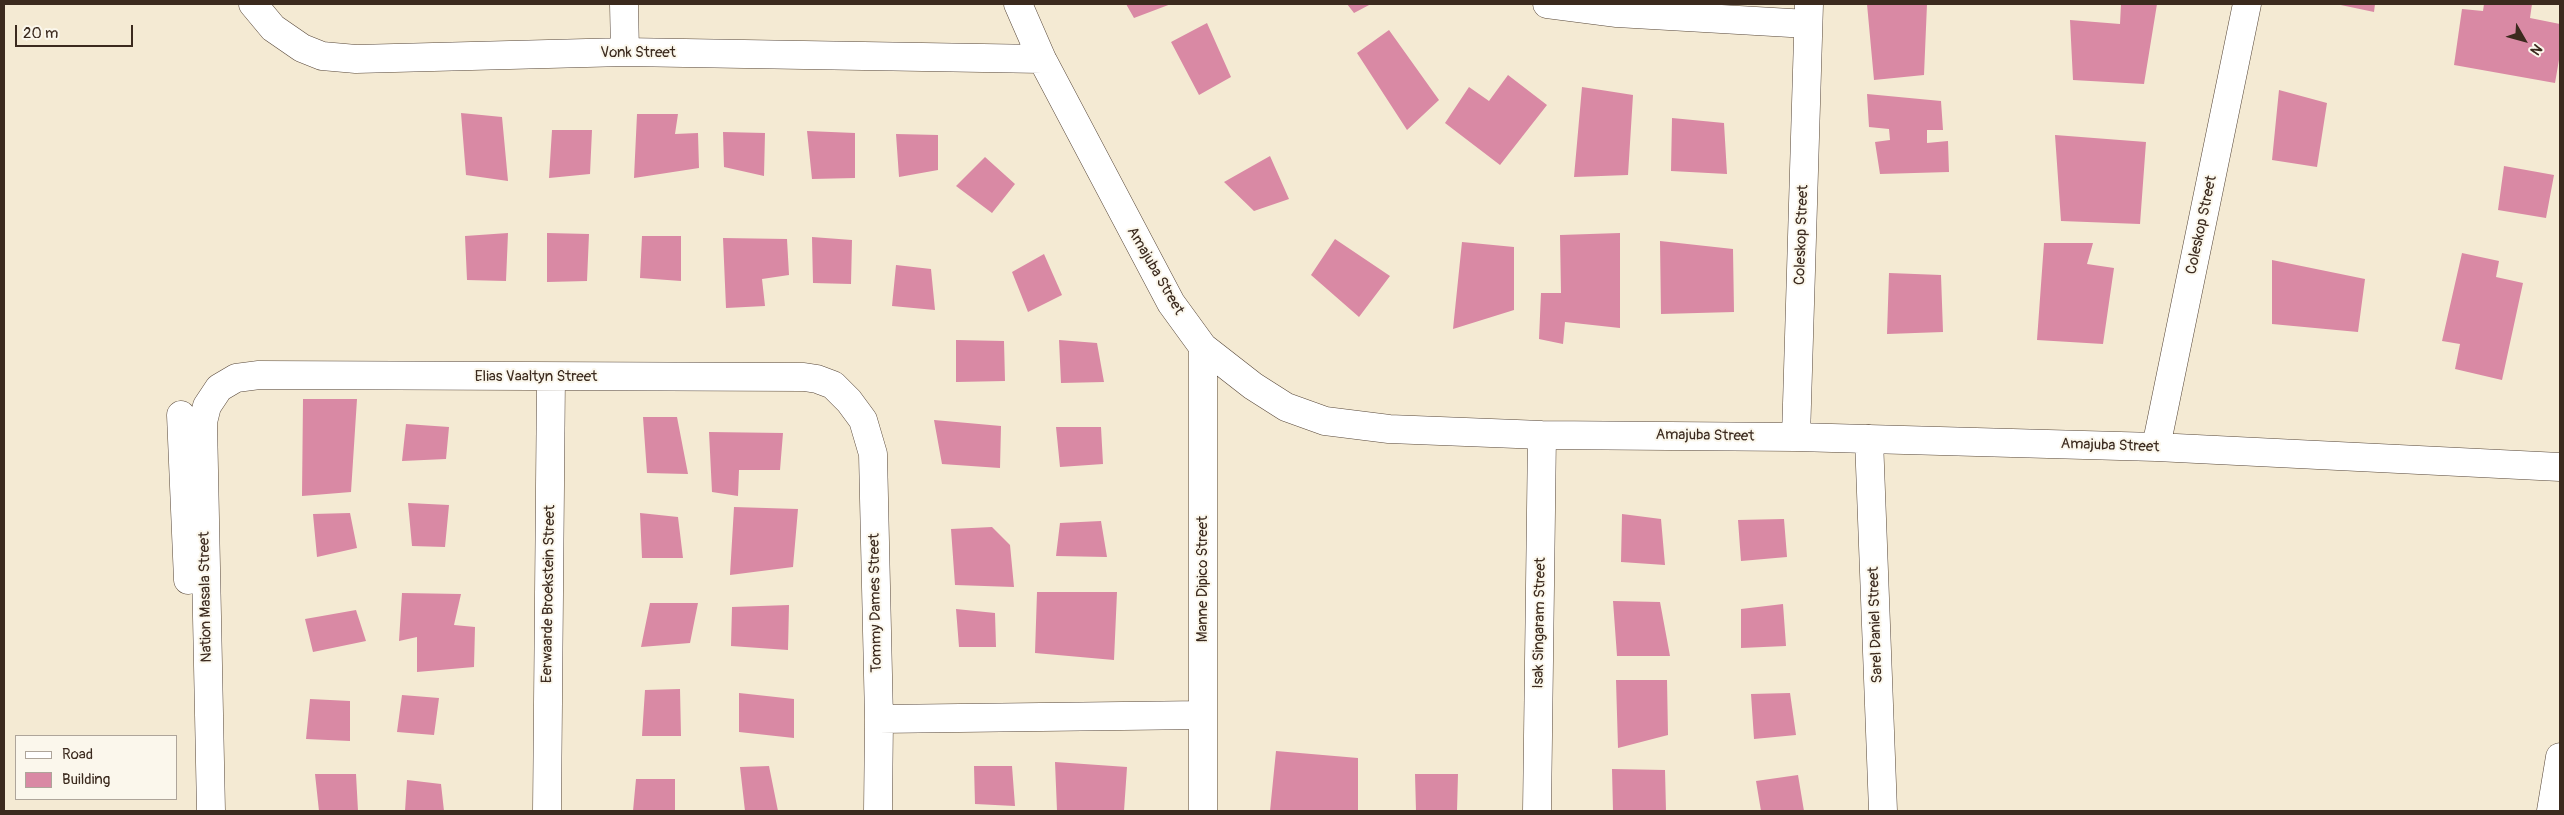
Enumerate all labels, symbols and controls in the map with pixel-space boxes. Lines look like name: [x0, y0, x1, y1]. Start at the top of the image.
scale bar: [18, 15, 135, 47]
north arrow: [2499, 15, 2549, 65]
text: 20 m: [23, 24, 58, 43]
text: N: [2527, 41, 2546, 59]
street label: Vonk Street: [600, 44, 676, 62]
street label: Coleskop Street: [2183, 174, 2221, 276]
street label: Coleskop Street: [1791, 184, 1813, 286]
street label: Amajuba Street: [1123, 224, 1187, 318]
street label: Elias Vaaltyn Street: [475, 368, 597, 386]
street label: Amajuba Street: [1656, 426, 1754, 446]
street label: Amajuba Street: [2060, 435, 2160, 457]
street label: Eerwaarde Broekstein Street: [538, 505, 560, 683]
street label: Manne Dipico Street: [1194, 516, 1212, 642]
street label: Nation Masala Street: [196, 531, 216, 663]
street label: Tommy Dames Street: [866, 533, 886, 673]
street label: Isak Singaram Street: [1530, 557, 1550, 689]
street label: Sarel Daniel Street: [1865, 566, 1887, 684]
legend: [15, 735, 178, 800]
text: Road: [62, 745, 93, 764]
text: Building: [62, 770, 110, 789]

